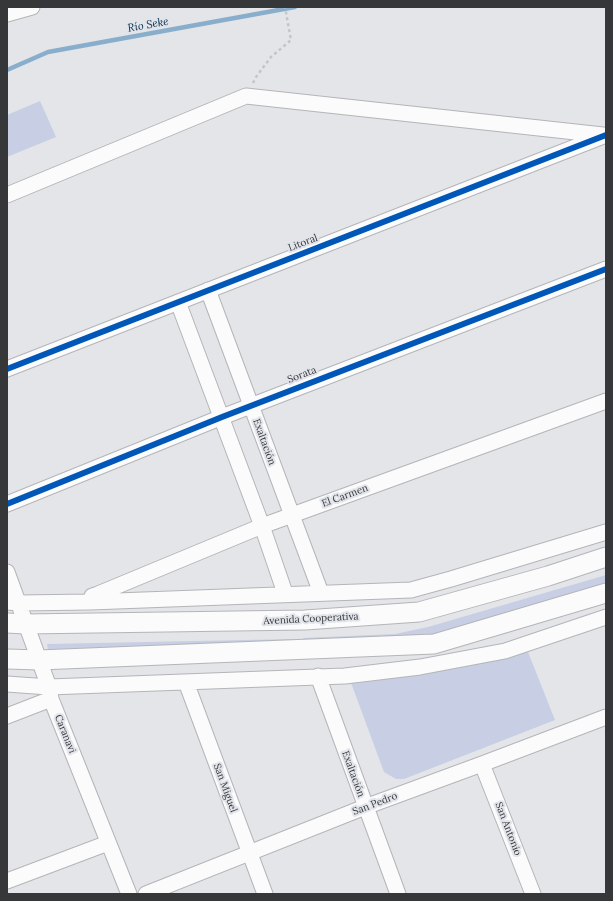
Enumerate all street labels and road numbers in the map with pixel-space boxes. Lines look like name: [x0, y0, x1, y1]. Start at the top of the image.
street label: Litoral: [287, 232, 319, 254]
street label: Sorata: [286, 364, 318, 386]
street label: Exaltación: [250, 417, 278, 467]
street label: El Carmen: [320, 482, 370, 510]
street label: Avenida Cooperativa: [263, 611, 359, 627]
street label: Caranavi: [52, 713, 78, 755]
street label: Exaltación: [339, 749, 367, 799]
street label: San Miguel: [211, 762, 239, 814]
street label: San Pedro: [351, 790, 399, 818]
street label: San Antonio: [492, 801, 524, 857]

